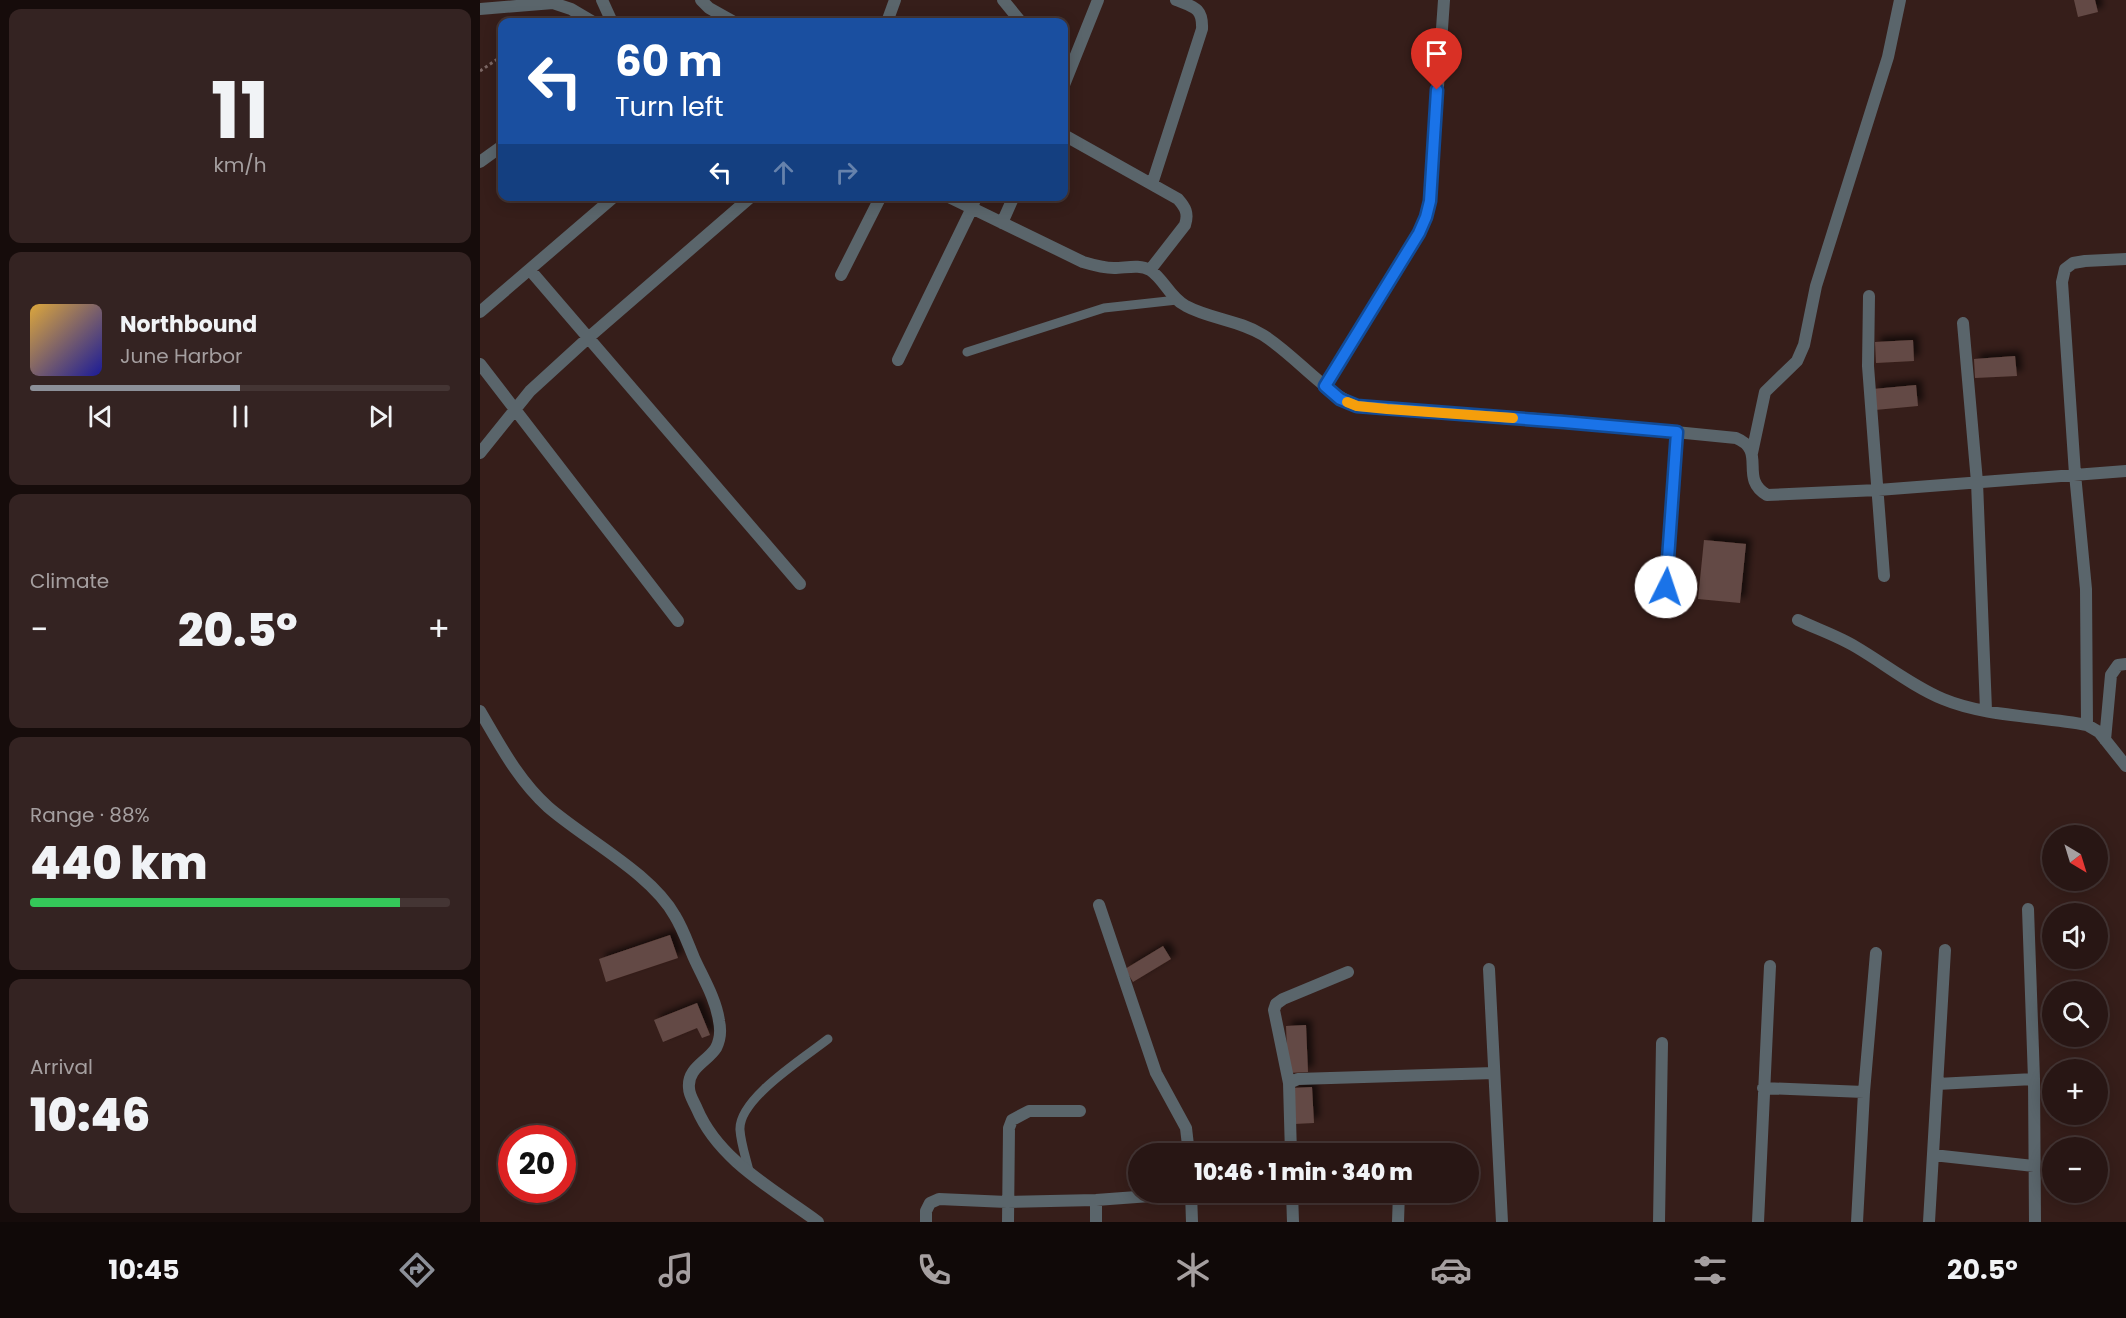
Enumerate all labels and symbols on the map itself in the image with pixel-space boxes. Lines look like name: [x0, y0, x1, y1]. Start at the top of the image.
pin: [1411, 28, 1462, 90]
position arrow: [1634, 555, 1698, 619]
north arrow: [2042, 825, 2108, 891]
speed limit sign: 20: [498, 1125, 576, 1203]

